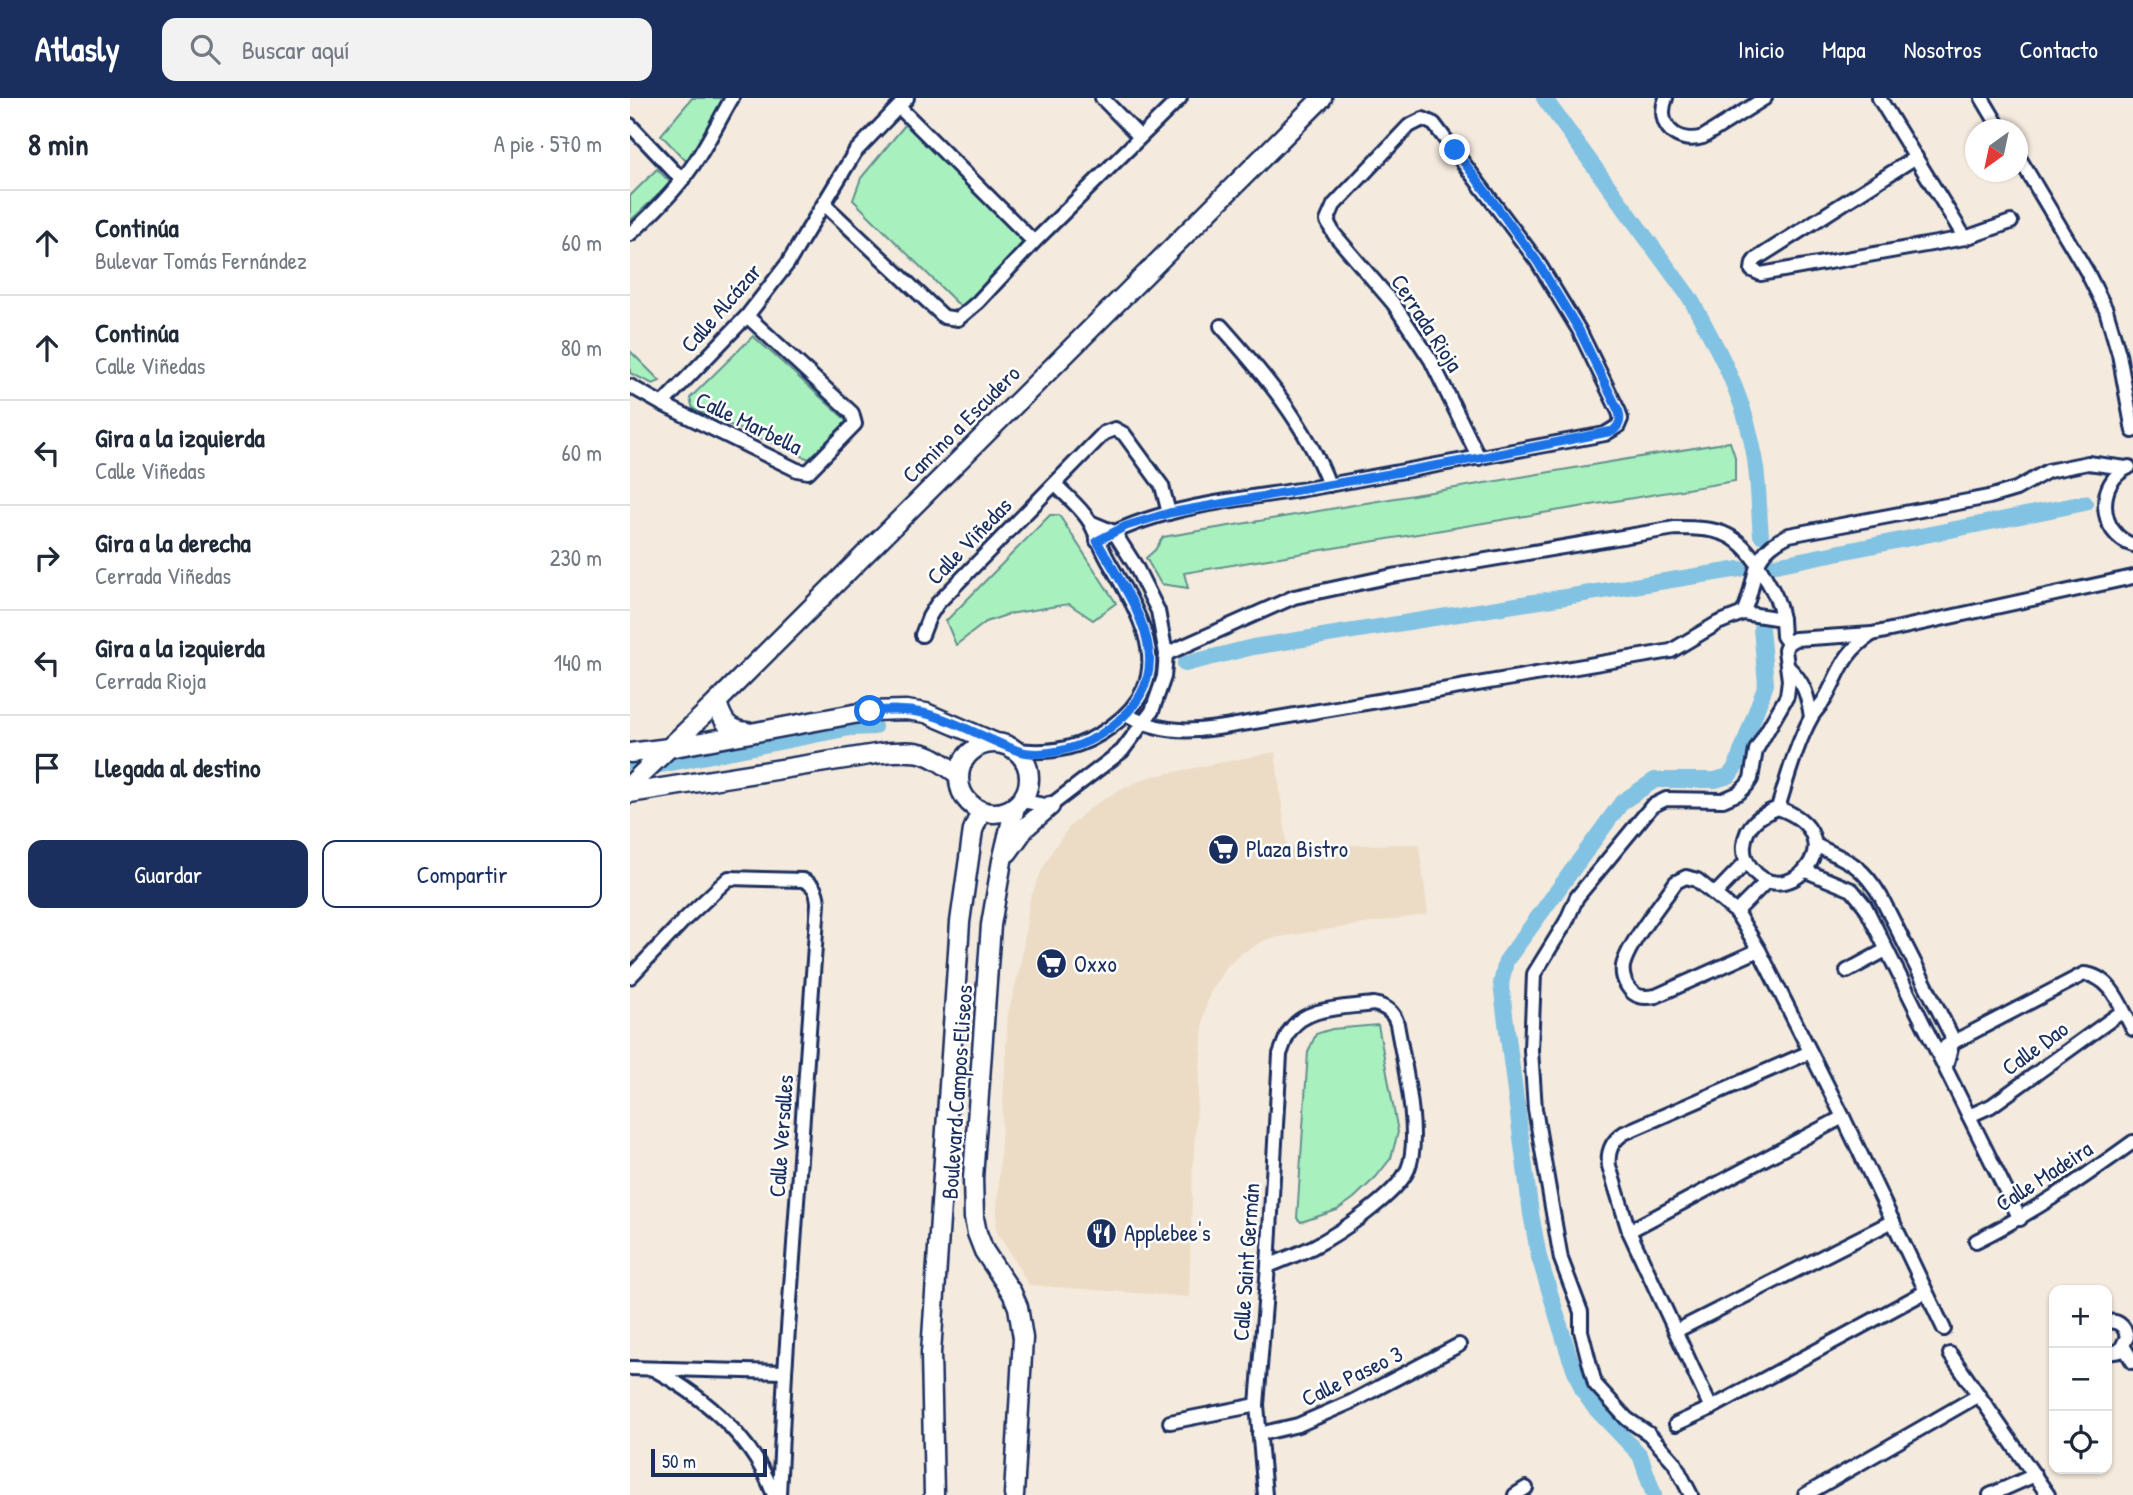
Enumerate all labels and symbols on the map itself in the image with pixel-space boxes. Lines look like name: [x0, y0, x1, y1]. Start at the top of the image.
north arrow: [1965, 119, 2028, 182]
route end: [1439, 134, 1470, 165]
street label: Calle Alcázar: [673, 256, 768, 359]
street label: Cerrada Rioja: [1384, 268, 1471, 378]
street label: Camino a Escudero: [895, 358, 1026, 489]
street label: Calle Marbella: [691, 383, 808, 462]
street label: Calle Viñedas: [919, 490, 1018, 591]
route start: [854, 695, 885, 726]
supermarket icon: Plaza Bistro: [1206, 832, 1240, 866]
place label: Plaza Bistro: [1246, 833, 1348, 864]
supermarket icon: Oxxo: [1034, 947, 1068, 981]
place label: Oxxo: [1074, 948, 1117, 979]
street label: Boulevard Campos Eliseos: [934, 984, 979, 1200]
street label: Calle Dao: [1995, 1013, 2074, 1082]
street label: Calle Versalles: [761, 1074, 800, 1198]
street label: Calle Madeira: [1989, 1133, 2098, 1218]
street label: Calle Saint Germán: [1225, 1182, 1266, 1342]
restaurant icon: Applebee's: [1084, 1216, 1118, 1250]
place label: Applebee's: [1124, 1217, 1211, 1248]
street label: Calle Paseo 3: [1296, 1338, 1408, 1413]
scale bar: [651, 1446, 766, 1478]

